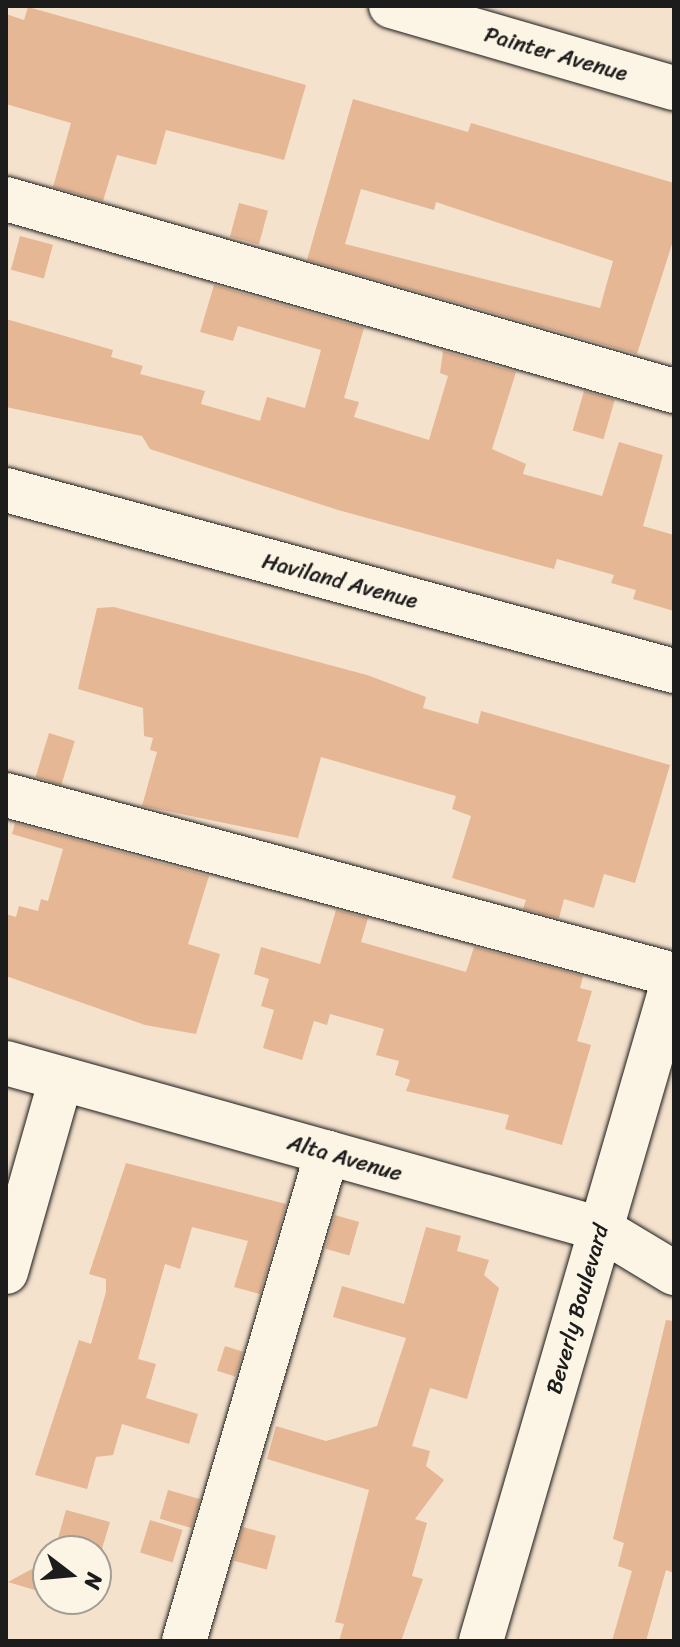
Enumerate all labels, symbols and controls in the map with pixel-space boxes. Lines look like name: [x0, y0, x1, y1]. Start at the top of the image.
street label: Painter Avenue: [481, 21, 631, 87]
street label: Haviland Avenue: [259, 548, 421, 614]
street label: Alta Avenue: [285, 1129, 405, 1187]
street label: Beverly Boulevard: [540, 1221, 614, 1397]
north arrow: [32, 1535, 112, 1615]
text: N: [73, 1568, 114, 1594]

